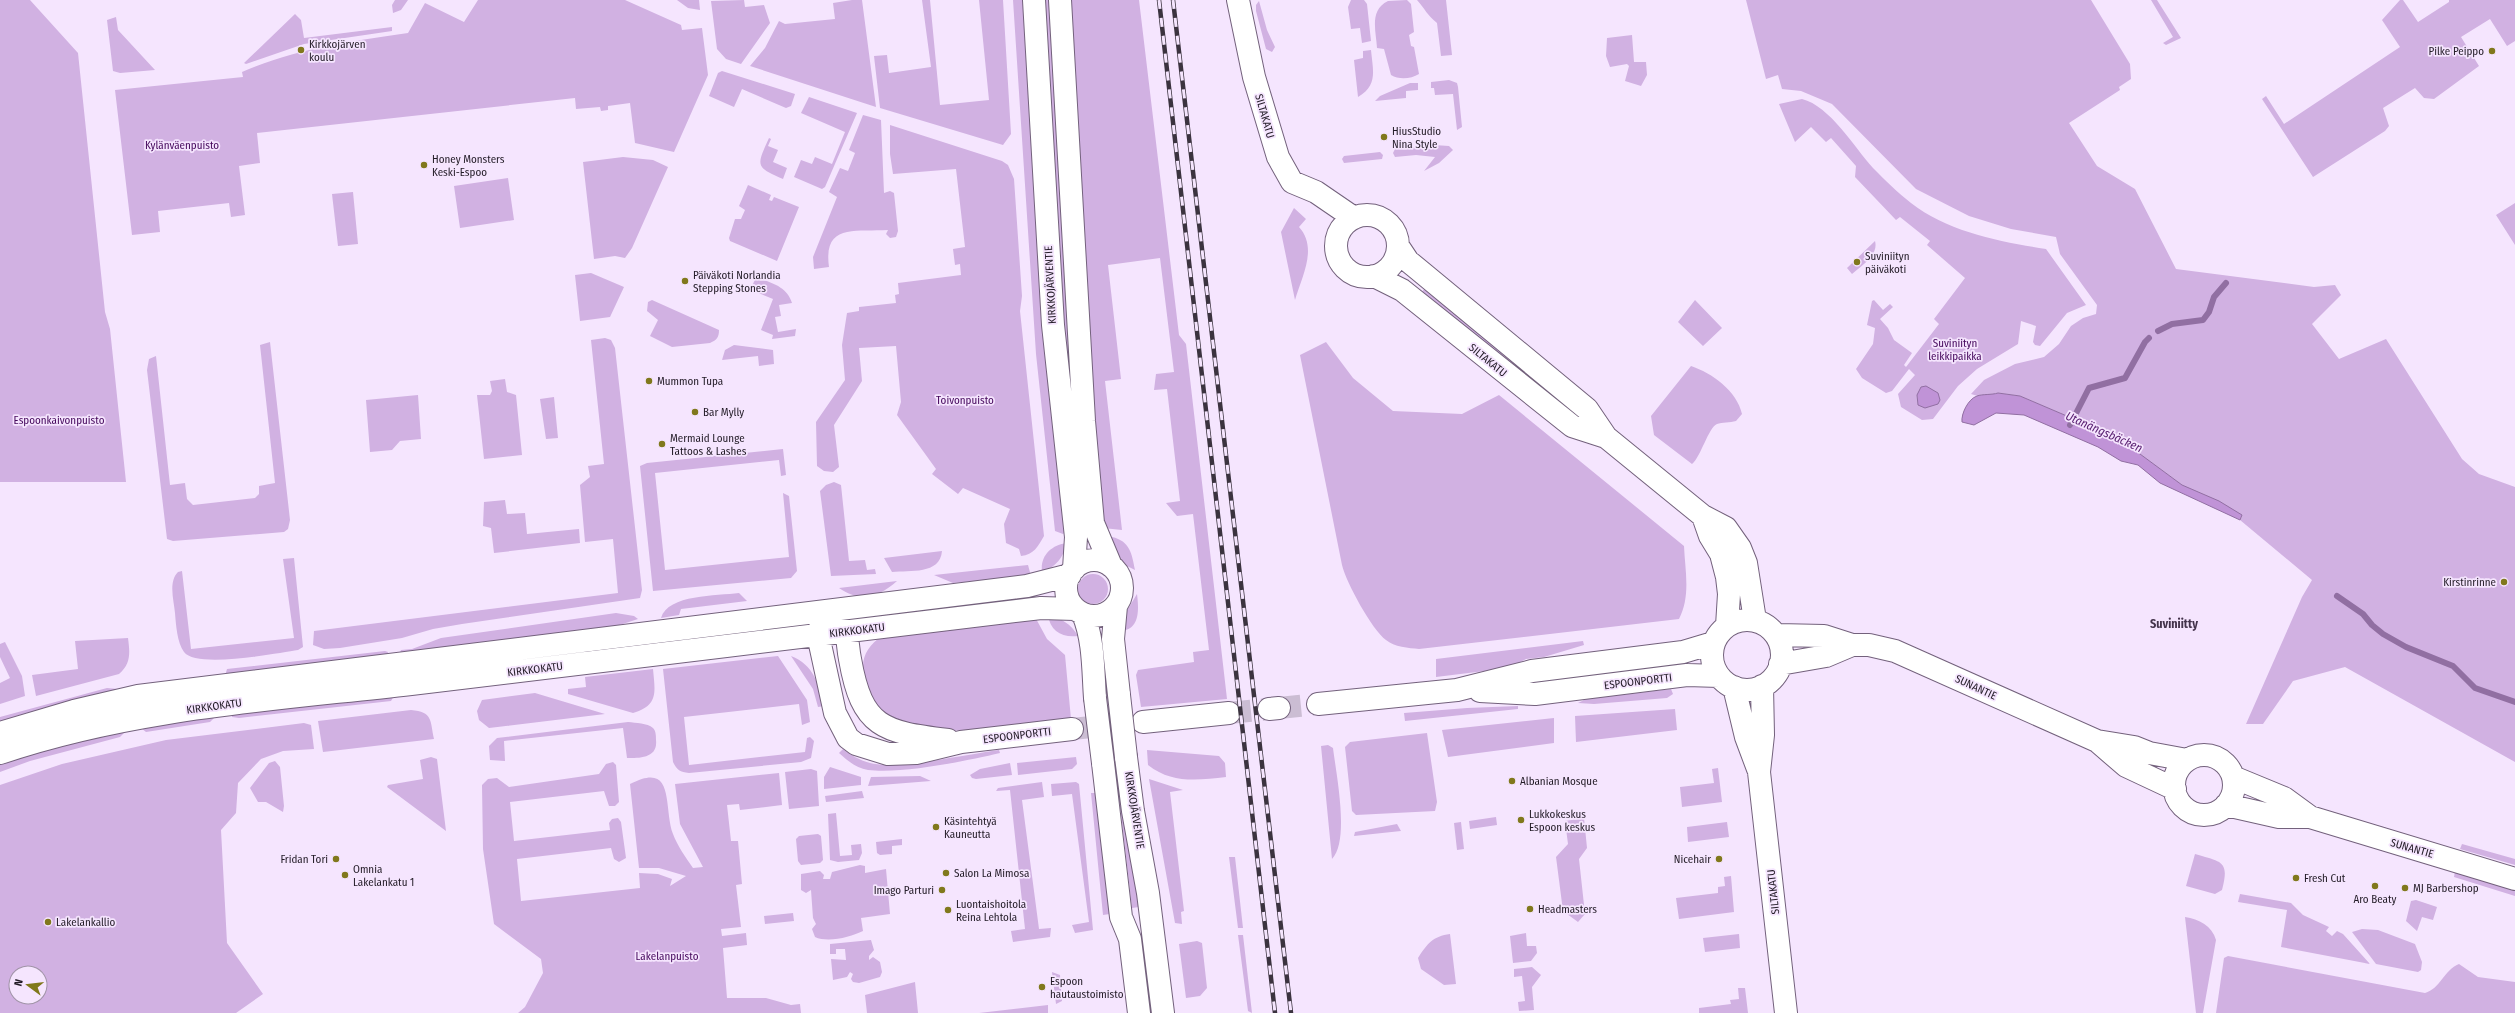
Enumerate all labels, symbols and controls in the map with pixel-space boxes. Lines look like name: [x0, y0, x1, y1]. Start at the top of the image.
place label: Kirkkojärven koulu: [309, 38, 365, 64]
marker: Kirkkojärven koulu: [296, 45, 306, 55]
place label: Pilke Peippo: [2428, 45, 2484, 58]
marker: Pilke Peippo: [2487, 46, 2497, 56]
street label: SILTAKATU: [1252, 93, 1277, 140]
place label: HiusStudio Nina Style: [1392, 125, 1441, 151]
marker: HiusStudio Nina Style: [1379, 132, 1389, 142]
park label: Kylänväenpuisto: [145, 139, 219, 152]
place label: Honey Monsters Keski-Espoo: [432, 153, 505, 179]
marker: Honey Monsters Keski-Espoo: [419, 160, 429, 170]
street label: KIRKKOJÄRVENTIE: [1042, 246, 1059, 324]
place label: Suviniityn päiväkoti: [1865, 250, 1909, 276]
marker: Suviniityn päiväkoti: [1852, 257, 1862, 267]
place label: Päiväkoti Norlandia Stepping Stones: [693, 269, 781, 295]
marker: Päiväkoti Norlandia Stepping Stones: [680, 276, 690, 286]
park label: Suviniityn leikkipaikka: [1928, 337, 1982, 363]
street label: SILTAKATU: [1466, 341, 1509, 380]
place label: Mummon Tupa: [657, 375, 723, 388]
marker: Mummon Tupa: [644, 376, 654, 386]
park label: Toivonpuisto: [936, 394, 994, 407]
place label: Bar Mylly: [703, 406, 744, 419]
marker: Bar Mylly: [690, 407, 700, 417]
water label: Utanängsbäcken: [2063, 409, 2145, 455]
park label: Espoonkaivonpuisto: [14, 414, 105, 427]
place label: Mermaid Lounge Tattoos & Lashes: [670, 432, 747, 458]
marker: Mermaid Lounge Tattoos & Lashes: [657, 439, 667, 449]
place label: Kirstinrinne: [2443, 576, 2496, 589]
marker: Kirstinrinne: [2499, 577, 2509, 587]
district label: Suviniitty: [2150, 617, 2198, 631]
street label: KIRKKOKATU: [829, 621, 886, 640]
street label: KIRKKOKATU: [507, 660, 564, 679]
street label: ESPOONPORTTI: [1603, 671, 1673, 692]
street label: SUNANTIE: [1953, 672, 1999, 703]
street label: KIRKKOKATU: [186, 696, 243, 717]
street label: ESPOONPORTTI: [982, 725, 1052, 746]
street label: KIRKKOJÄRVENTIE: [1122, 770, 1147, 850]
place label: Albanian Mosque: [1520, 775, 1598, 788]
marker: Albanian Mosque: [1507, 776, 1517, 786]
place label: Lukkokeskus Espoon keskus: [1529, 808, 1596, 834]
place label: Käsintehtyä Kauneutta: [944, 815, 997, 841]
marker: Lukkokeskus Espoon keskus: [1516, 815, 1526, 825]
marker: Käsintehtyä Kauneutta: [931, 822, 941, 832]
street label: SUNANTIE: [2389, 836, 2435, 861]
place label: Fridan Tori: [280, 853, 328, 866]
place label: Nicehair: [1674, 853, 1711, 866]
marker: Fridan Tori: [331, 854, 341, 864]
marker: Nicehair: [1714, 854, 1724, 864]
place label: Omnia Lakelankatu 1: [353, 863, 414, 889]
place label: Salon La Mimosa: [954, 867, 1029, 880]
marker: Salon La Mimosa: [941, 868, 951, 878]
street label: SILTAKATU: [1765, 869, 1782, 915]
marker: Omnia Lakelankatu 1: [340, 870, 350, 880]
place label: Fresh Cut: [2304, 872, 2346, 885]
marker: Fresh Cut: [2291, 873, 2301, 883]
marker: Aro Beaty: [2370, 881, 2380, 891]
place label: MJ Barbershop: [2413, 882, 2479, 895]
marker: MJ Barbershop: [2400, 883, 2410, 893]
place label: Imago Parturi: [874, 884, 934, 897]
marker: Imago Parturi: [937, 885, 947, 895]
place label: Aro Beaty: [2354, 893, 2397, 906]
place label: Luontaishoitola Reina Lehtola: [956, 898, 1026, 924]
place label: Headmasters: [1538, 903, 1597, 916]
marker: Headmasters: [1525, 904, 1535, 914]
marker: Luontaishoitola Reina Lehtola: [943, 905, 953, 915]
place label: Lakelankallio: [56, 916, 116, 929]
marker: Lakelankallio: [43, 917, 53, 927]
park label: Lakelanpuisto: [636, 950, 699, 963]
north arrow: [8, 965, 48, 1005]
place label: Espoon hautaustoimisto: [1050, 975, 1124, 1001]
text: N: [12, 978, 26, 987]
marker: Espoon hautaustoimisto: [1037, 982, 1047, 992]

